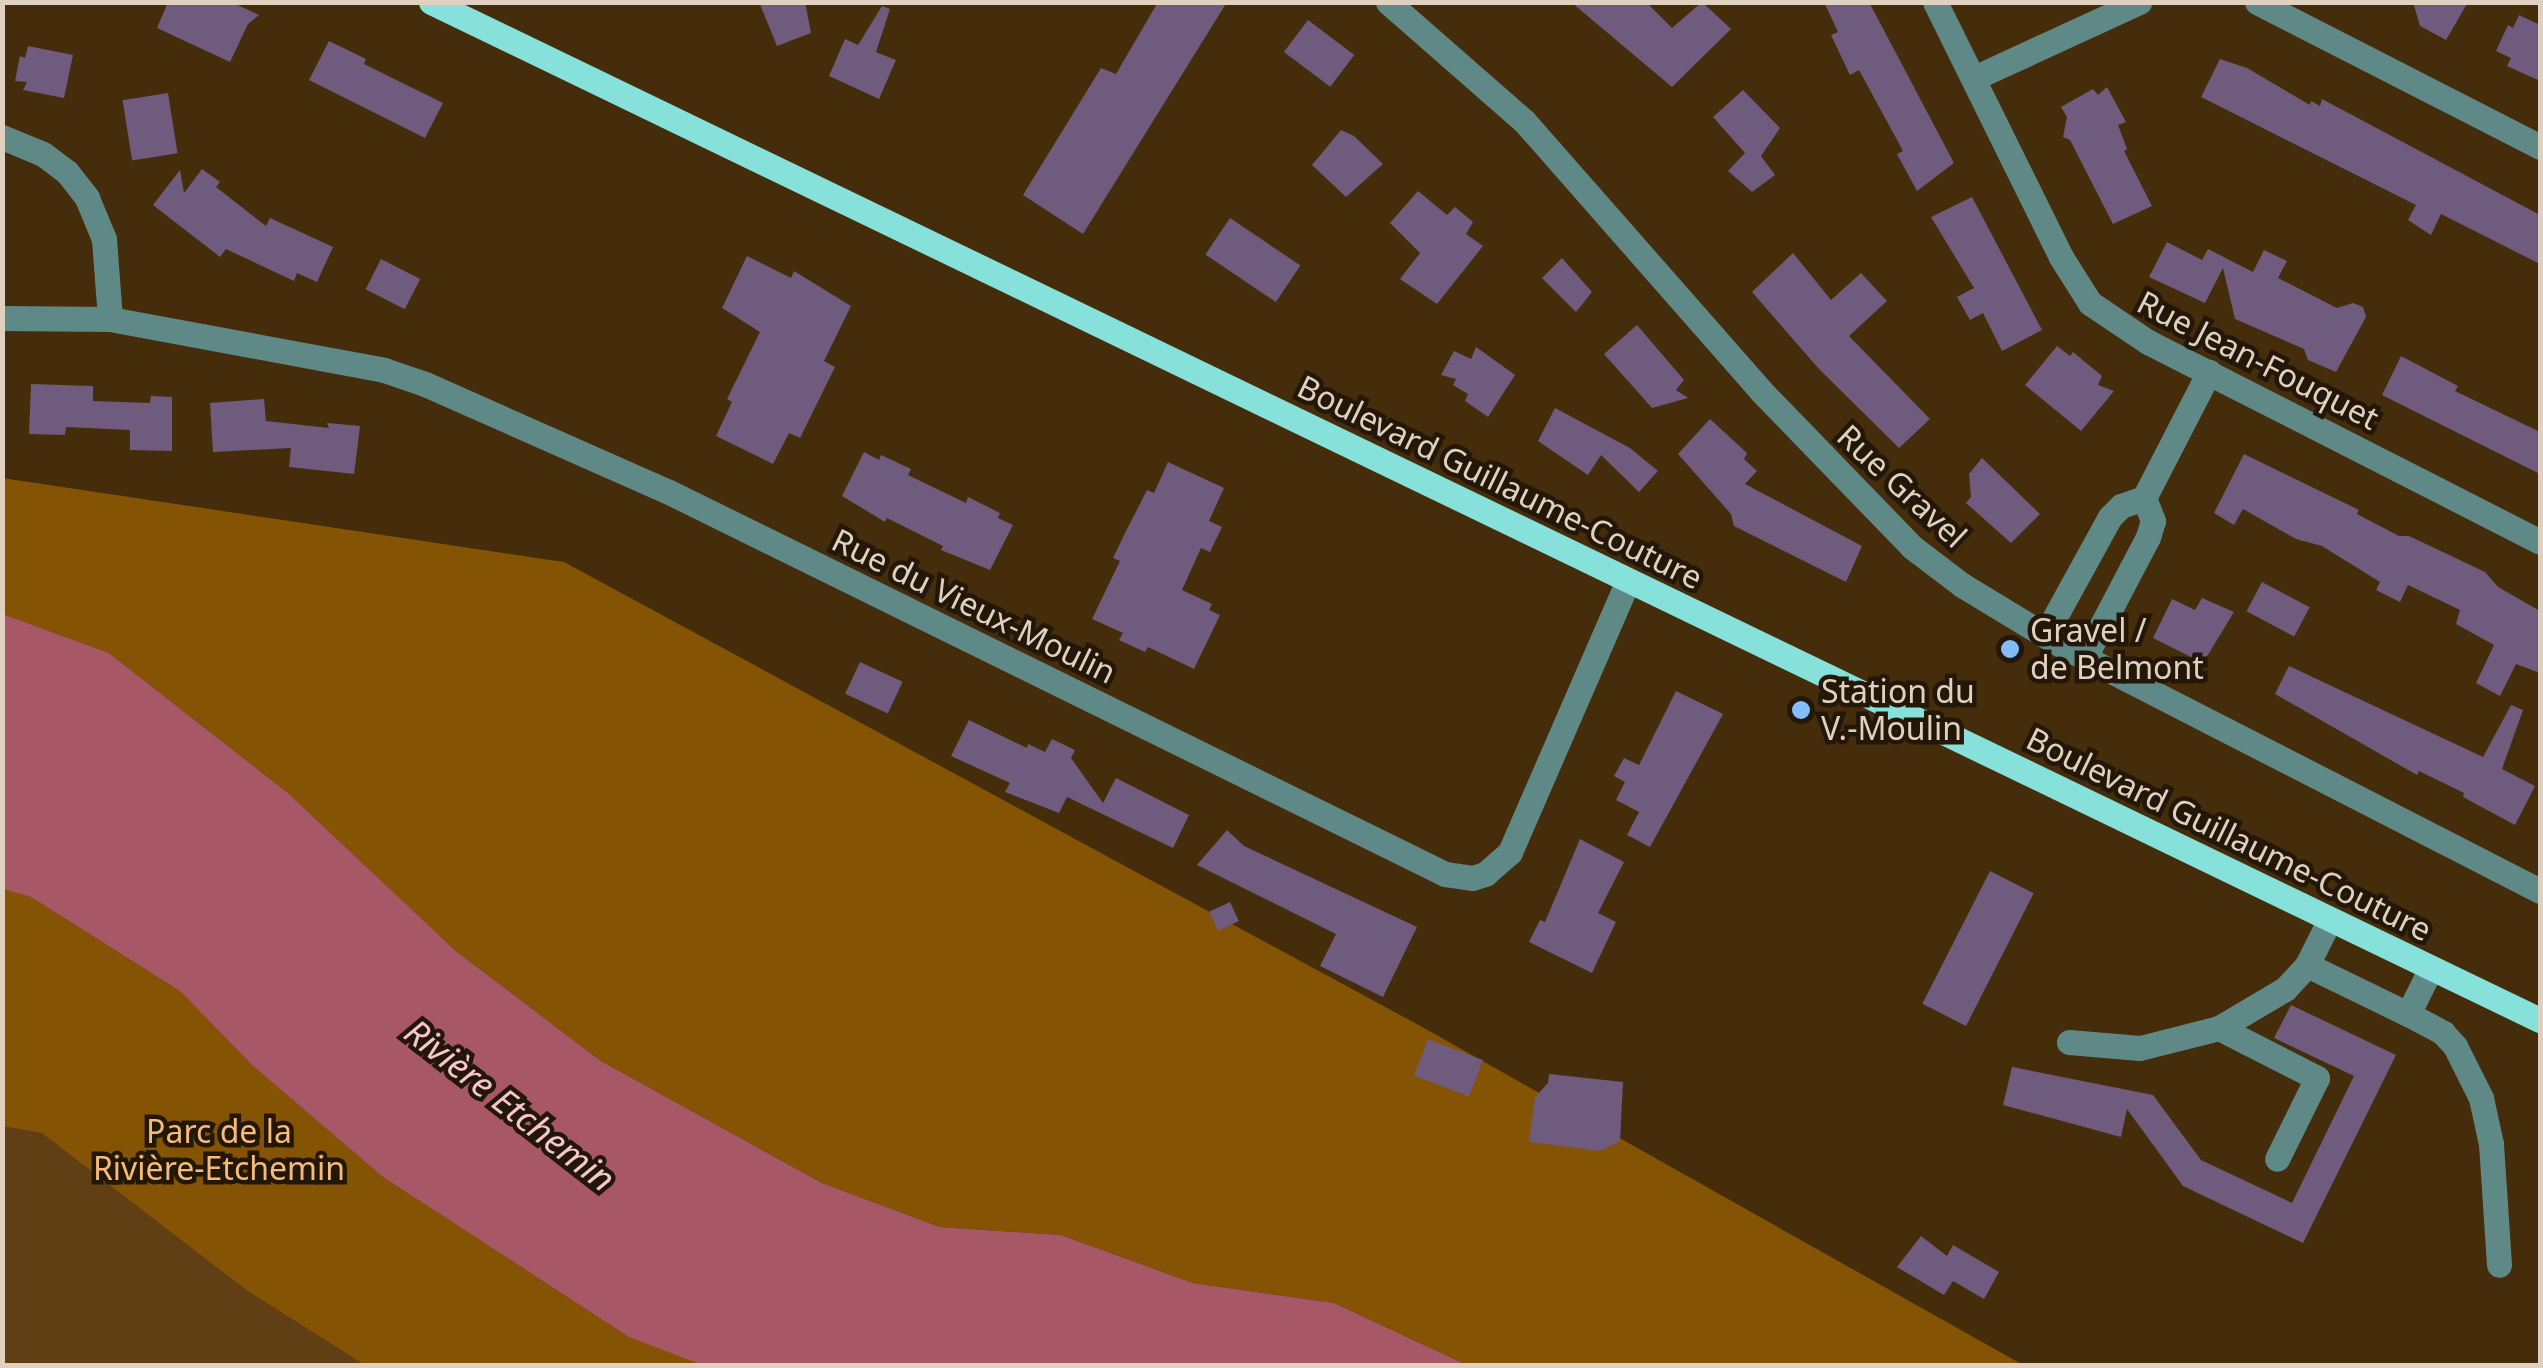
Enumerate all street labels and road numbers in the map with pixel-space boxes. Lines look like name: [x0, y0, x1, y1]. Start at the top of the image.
street label: Rue Jean-Fouquet: [2131, 283, 2385, 437]
street label: Boulevard Guillaume-Couture: [1291, 367, 1709, 597]
street label: Rue Gravel: [1830, 417, 1974, 555]
street label: Rue du Vieux-Moulin: [826, 521, 1122, 691]
street label: Boulevard Guillaume-Couture: [2020, 719, 2438, 949]

